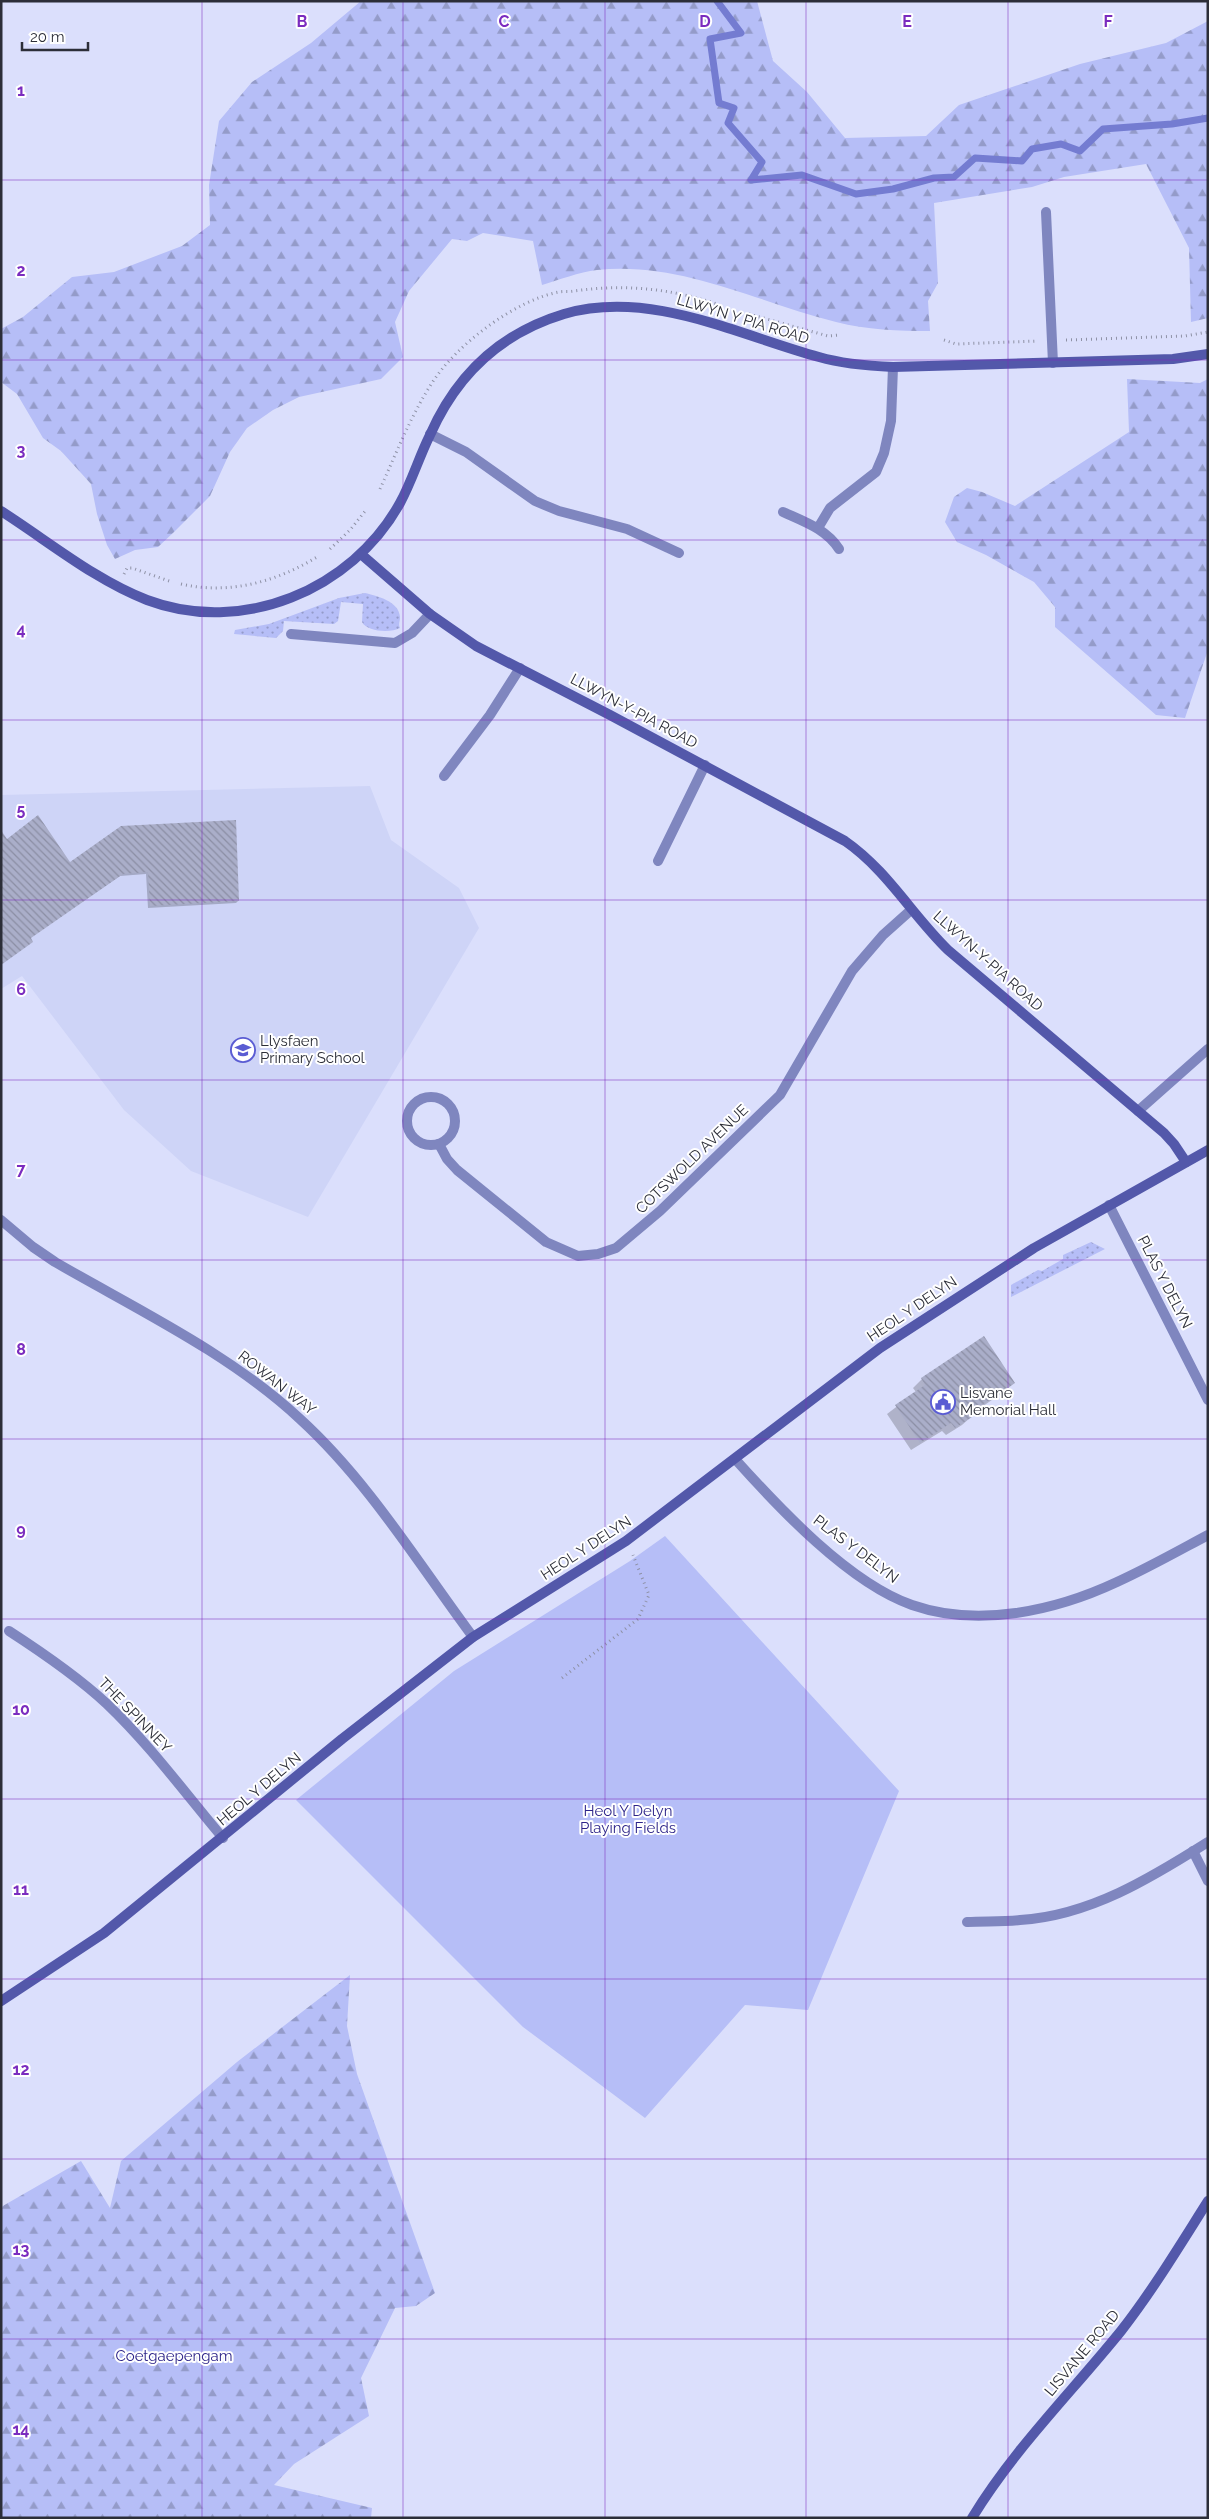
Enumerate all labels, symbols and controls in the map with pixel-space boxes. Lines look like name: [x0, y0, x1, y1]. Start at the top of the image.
text: B: [297, 12, 308, 31]
text: C: [499, 12, 510, 31]
text: D: [699, 12, 711, 31]
text: E: [902, 12, 912, 31]
text: F: [1103, 12, 1113, 31]
scale bar: [22, 20, 89, 52]
text: 20 m: [30, 28, 65, 46]
text: 1: [17, 81, 25, 100]
text: 2: [16, 261, 26, 280]
street label: LLWYN Y PIA ROAD: [675, 290, 812, 348]
text: 3: [17, 441, 26, 460]
text: 4: [16, 620, 26, 639]
street label: LLWYN-Y-PIA ROAD: [567, 670, 701, 752]
text: 5: [17, 800, 26, 819]
street label: LLWYN-Y-PIA ROAD: [929, 907, 1047, 1015]
text: 6: [16, 980, 26, 999]
place label: Llysfaen Primary School: [260, 1032, 366, 1067]
school or university icon: Llysfaen Primary School: [230, 1037, 256, 1063]
street label: COTSWOLD AVENUE: [632, 1101, 752, 1217]
text: 7: [17, 1160, 26, 1179]
street label: PLAS Y DELYN: [1134, 1233, 1196, 1331]
street label: HEOL Y DELYN: [864, 1272, 960, 1346]
text: 8: [16, 1340, 26, 1359]
street label: ROWAN WAY: [234, 1347, 320, 1419]
place label: Lisvane Memorial Hall: [960, 1384, 1057, 1419]
public building icon: Lisvane Memorial Hall: [930, 1389, 956, 1415]
street label: PLAS Y DELYN: [810, 1511, 902, 1587]
street label: HEOL Y DELYN: [537, 1512, 635, 1584]
text: 9: [16, 1520, 26, 1539]
street label: THE SPINNEY: [95, 1674, 175, 1756]
text: 10: [12, 1700, 30, 1719]
street label: HEOL Y DELYN: [213, 1749, 305, 1829]
park label: Heol Y Delyn Playing Fields: [580, 1802, 676, 1837]
text: 11: [13, 1880, 29, 1899]
text: 12: [13, 2060, 29, 2079]
text: 13: [13, 2240, 29, 2259]
street label: LISVANE ROAD: [1041, 2306, 1123, 2400]
park label: Coetgaepengam: [115, 2347, 233, 2365]
text: 14: [12, 2420, 30, 2439]

